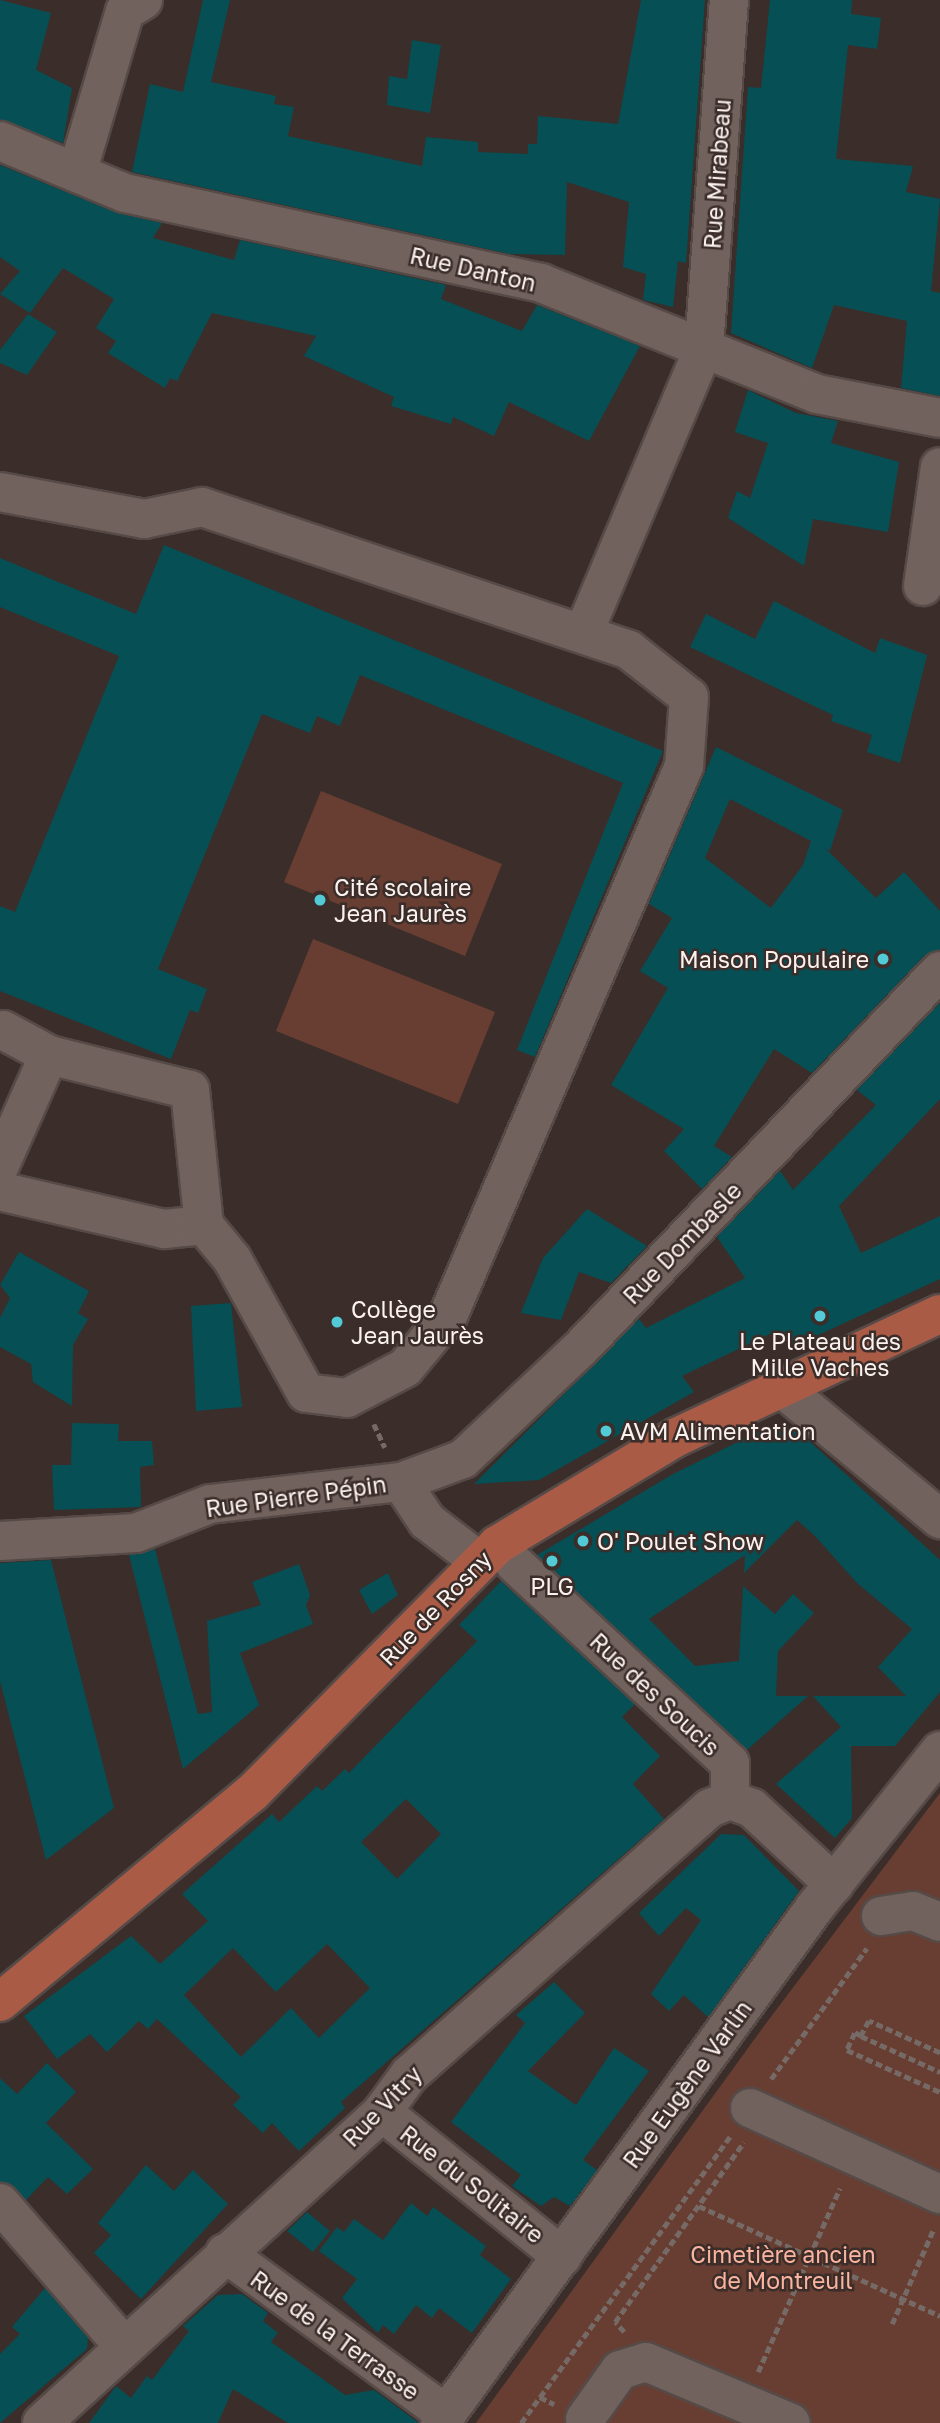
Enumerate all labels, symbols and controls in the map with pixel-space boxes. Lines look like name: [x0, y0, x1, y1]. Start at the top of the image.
street label: Rue Mirabeau: [698, 98, 736, 250]
street label: Rue Danton: [407, 241, 539, 297]
place label: Cité scolaire Jean Jaurès: [334, 873, 471, 927]
marker: Cité scolaire Jean Jaurès: [312, 892, 328, 908]
place label: Maison Populaire: [679, 945, 869, 973]
marker: Maison Populaire: [875, 951, 891, 967]
street label: Rue Dombasle: [617, 1176, 747, 1310]
place label: Collège Jean Jaurès: [351, 1295, 484, 1349]
marker: Le Plateau des Mille Vaches: [812, 1308, 828, 1324]
marker: Collège Jean Jaurès: [329, 1314, 345, 1330]
place label: Le Plateau des Mille Vaches: [739, 1327, 901, 1381]
place label: AVM Alimentation: [620, 1417, 816, 1445]
marker: AVM Alimentation: [598, 1423, 614, 1439]
street label: Rue Pierre Pépin: [204, 1470, 388, 1522]
place label: O' Poulet Show: [597, 1527, 764, 1555]
marker: O' Poulet Show: [575, 1533, 591, 1549]
street label: Rue de Rosny: [373, 1545, 497, 1671]
marker: PLG: [544, 1553, 560, 1569]
place label: PLG: [530, 1572, 574, 1600]
street label: Rue des Soucis: [585, 1627, 725, 1761]
street label: Rue Eugène Varlin: [617, 1995, 757, 2173]
street label: Rue Vitry: [337, 2060, 427, 2152]
street label: Rue du Solitaire: [395, 2119, 549, 2249]
park label: Cimetière ancien de Montreuil: [690, 2240, 876, 2294]
street label: Rue de la Terrasse: [245, 2265, 425, 2405]

